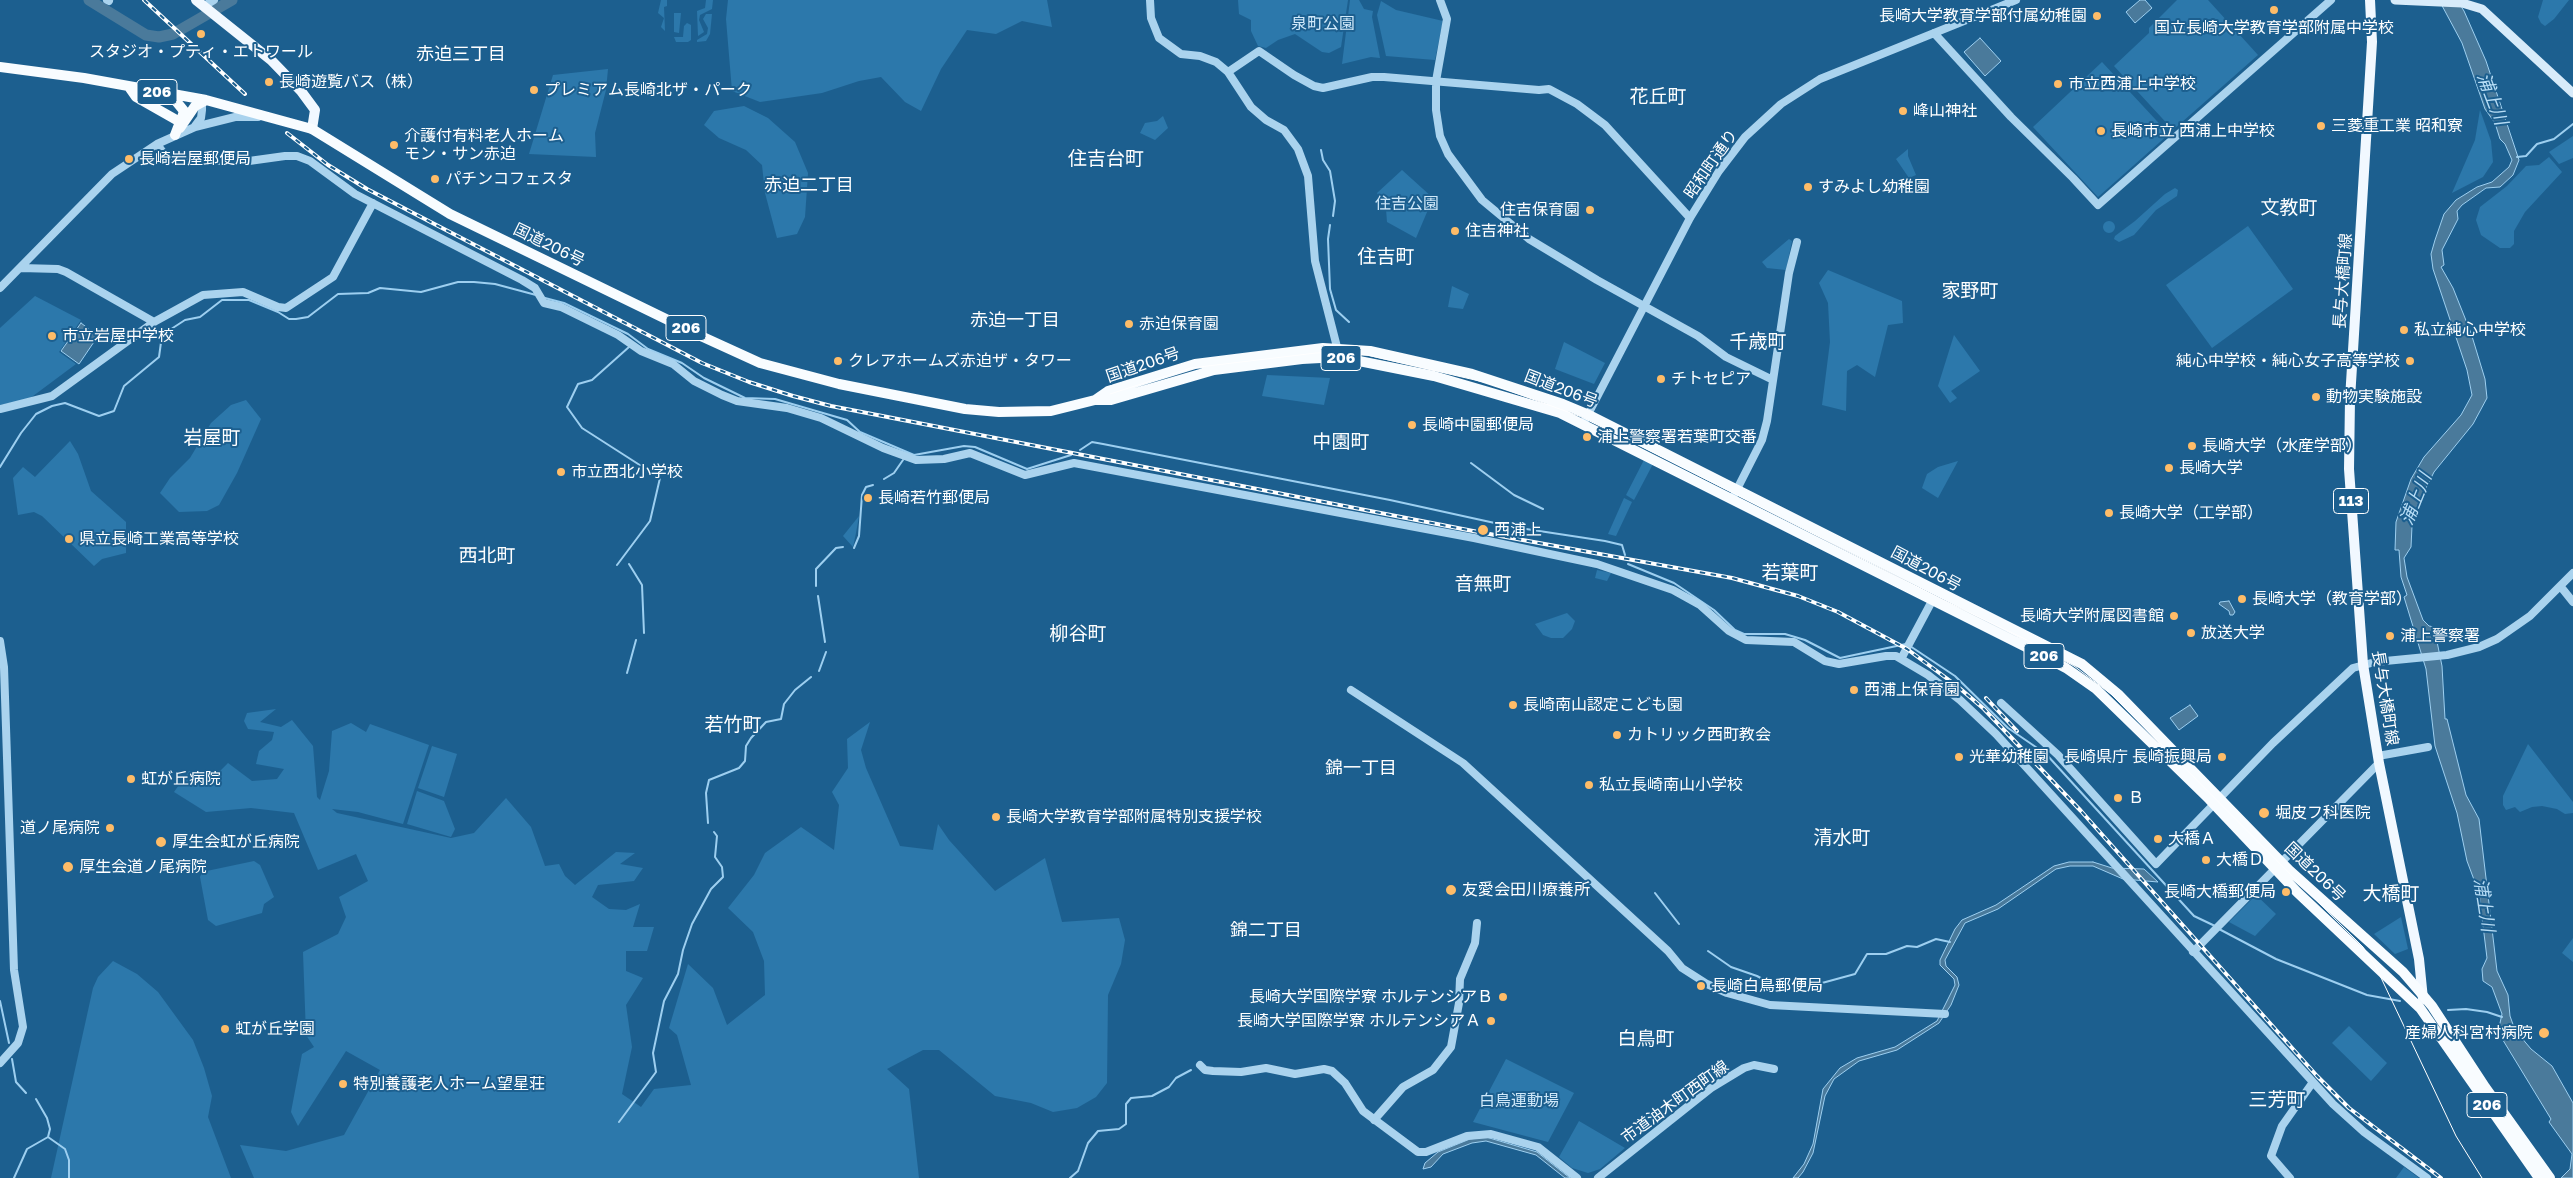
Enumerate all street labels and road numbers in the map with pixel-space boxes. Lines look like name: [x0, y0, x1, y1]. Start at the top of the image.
road number: 206: [137, 80, 177, 104]
street label: 昭和町通り: [1680, 126, 1742, 202]
street label: 国道206号: [510, 220, 588, 270]
street label: 長与大橋町線: [2330, 232, 2356, 330]
road number: 206: [666, 316, 706, 340]
street label: 国道206号: [1104, 343, 1182, 387]
road number: 206: [1321, 346, 1361, 370]
street label: 国道206号: [1522, 366, 1600, 412]
road number: 113: [2334, 488, 2368, 514]
street label: 国道206号: [1888, 542, 1964, 596]
road number: 206: [2024, 644, 2064, 668]
street label: 長与大橋町線: [2368, 649, 2402, 747]
street label: 国道206号: [2281, 838, 2349, 906]
street label: 市道油木町西町線: [1618, 1057, 1732, 1147]
road number: 206: [2467, 1092, 2507, 1118]

